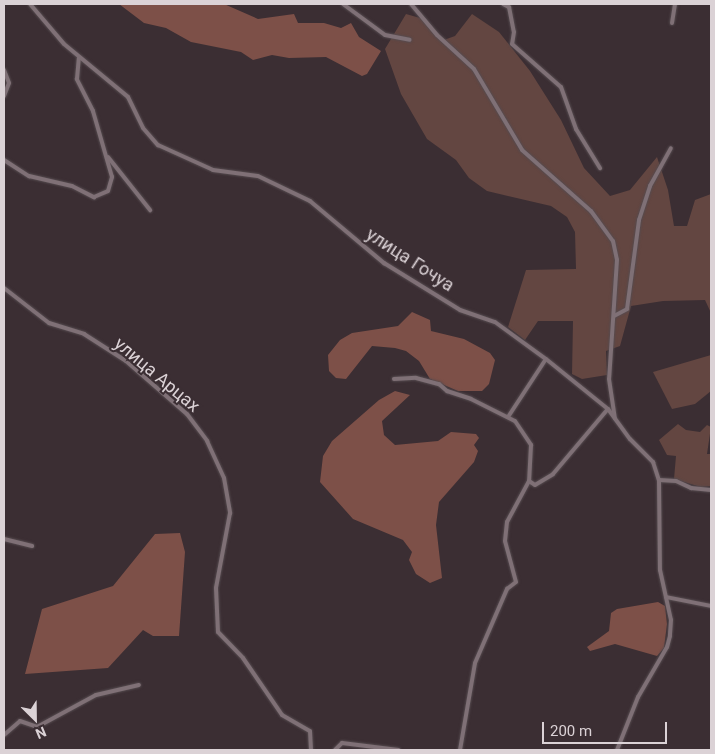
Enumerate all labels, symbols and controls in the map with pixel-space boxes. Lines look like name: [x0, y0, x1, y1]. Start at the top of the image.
street label: улица Гочуа: [362, 224, 458, 296]
street label: улица Арцах: [110, 333, 204, 417]
north arrow: [10, 694, 60, 744]
scale bar: [545, 712, 670, 744]
text: 200 m: [550, 722, 592, 740]
text: N: [33, 724, 49, 742]

